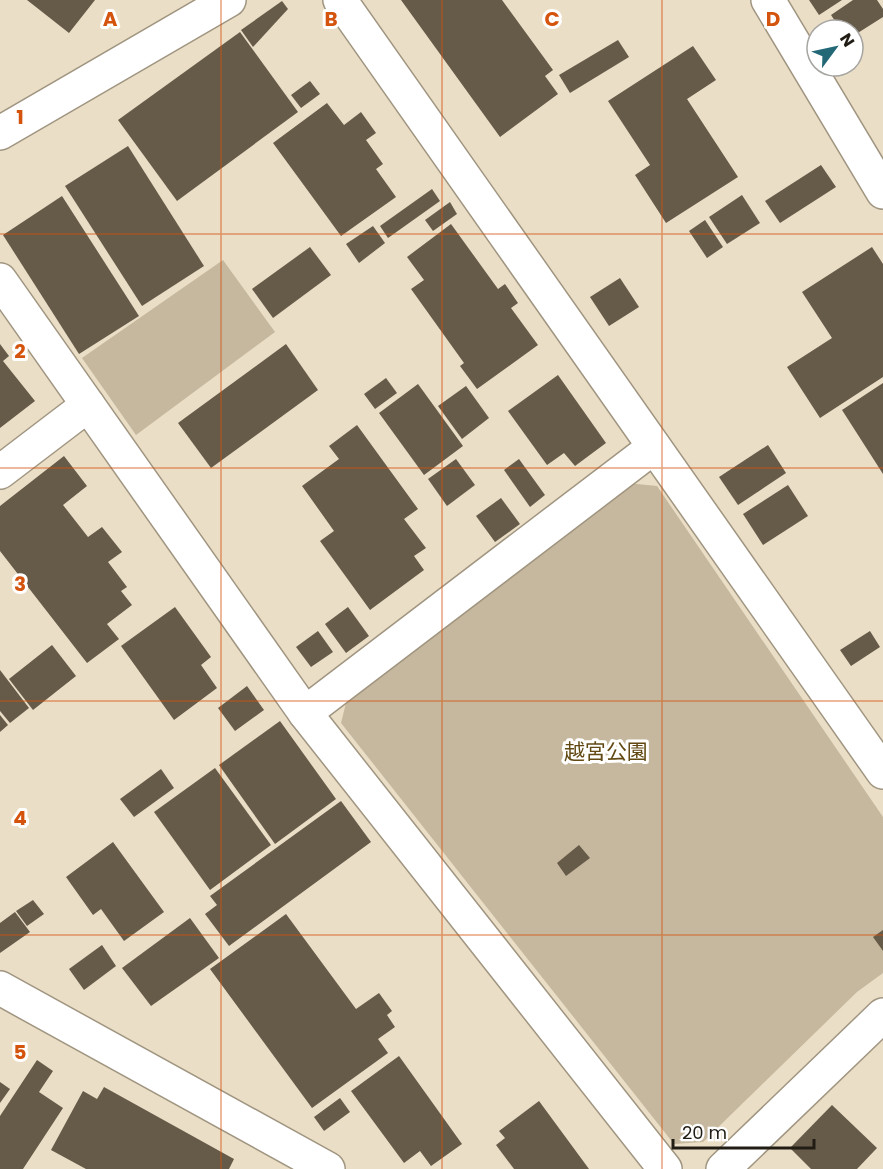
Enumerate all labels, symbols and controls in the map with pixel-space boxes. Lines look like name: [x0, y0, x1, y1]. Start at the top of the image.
text: A: [103, 5, 118, 33]
text: B: [324, 5, 338, 33]
text: C: [544, 5, 560, 33]
text: D: [766, 5, 780, 33]
north arrow: [805, 18, 865, 78]
text: N: [834, 29, 860, 51]
text: 1: [16, 103, 24, 131]
text: 2: [14, 337, 26, 365]
text: 3: [14, 570, 26, 598]
park label: 越宮公園: [564, 737, 648, 766]
text: 4: [13, 804, 27, 832]
text: 5: [14, 1038, 27, 1066]
scale bar: [673, 1112, 814, 1150]
text: 20 m: [682, 1120, 727, 1145]

